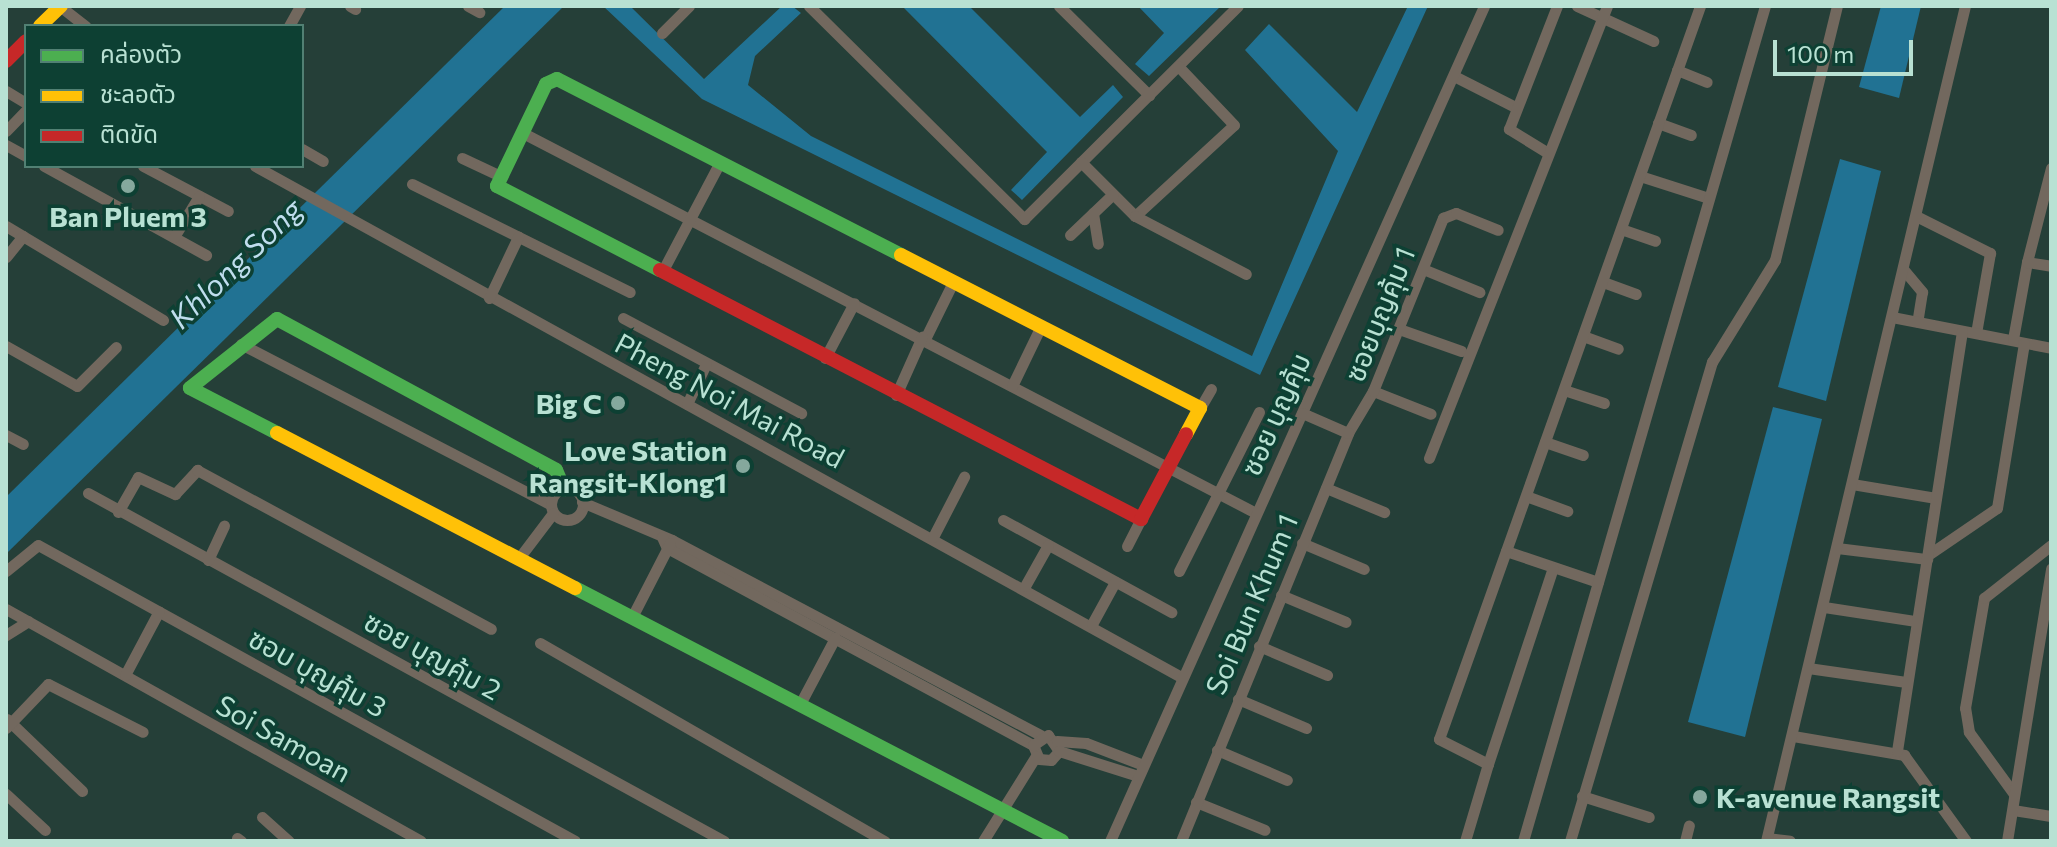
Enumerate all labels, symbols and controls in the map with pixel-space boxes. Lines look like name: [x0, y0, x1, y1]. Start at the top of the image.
legend: [24, 24, 304, 168]
scale bar: [1777, 24, 1917, 74]
text: คล่องตัว: [100, 39, 182, 68]
text: 100 m: [1787, 39, 1854, 68]
text: ชะลอตัว: [100, 79, 176, 108]
text: ติดขัด: [100, 119, 158, 148]
marker: Ban Pluem 3: [119, 177, 137, 195]
water label: Khlong Song: [161, 191, 309, 335]
place label: Ban Pluem 3: [49, 199, 207, 233]
street label: ซอยบุญคุ้ม 1: [1337, 242, 1421, 386]
street label: Pheng Noi Mai Road: [610, 325, 850, 475]
street label: ซอย บุญคุ้ม: [1233, 348, 1317, 480]
place label: Big C: [536, 386, 602, 420]
marker: Big C: [609, 394, 627, 412]
place label: Love Station Rangsit-Klong1: [529, 433, 727, 499]
marker: Love Station Rangsit-Klong1: [734, 457, 752, 475]
street label: Soi Bun Khum 1: [1198, 509, 1304, 699]
street label: ซอย บุญคุ้ม 2: [359, 604, 507, 706]
street label: ซอบ บุญคุ้ม 3: [243, 620, 393, 724]
street label: Soi Samoan: [211, 687, 357, 789]
place label: K-avenue Rangsit: [1716, 780, 1940, 814]
marker: K-avenue Rangsit: [1691, 788, 1709, 806]

